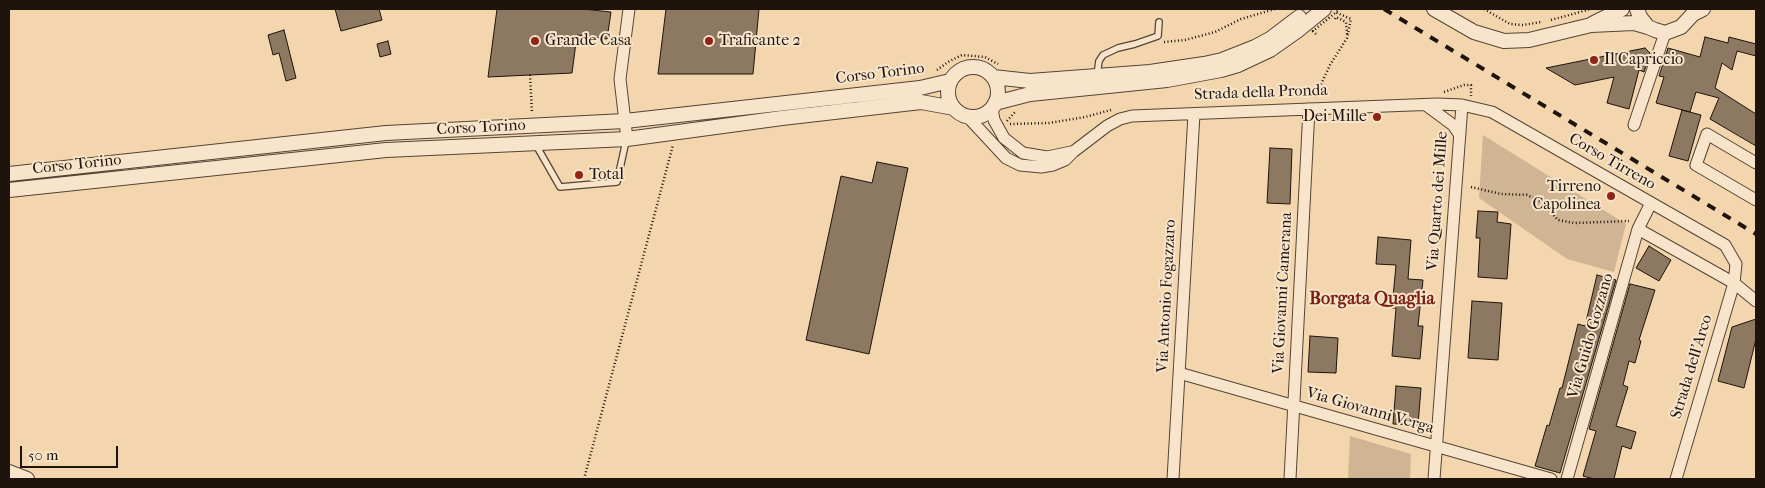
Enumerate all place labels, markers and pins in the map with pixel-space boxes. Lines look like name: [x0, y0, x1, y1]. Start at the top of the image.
place label: Grande Casa: [545, 31, 631, 51]
place label: Traficante 2: [719, 31, 801, 51]
marker: Grande Casa: [529, 35, 541, 47]
marker: Traficante 2: [703, 35, 715, 47]
place label: Il Capriccio: [1604, 50, 1683, 70]
marker: Il Capriccio: [1588, 54, 1600, 66]
place label: Dei Mille: [1303, 107, 1367, 127]
marker: Dei Mille: [1371, 111, 1383, 123]
place label: Total: [589, 165, 624, 185]
marker: Total: [573, 169, 585, 181]
place label: Tirreno Capolinea: [1532, 177, 1601, 215]
marker: Tirreno Capolinea: [1605, 190, 1617, 202]

